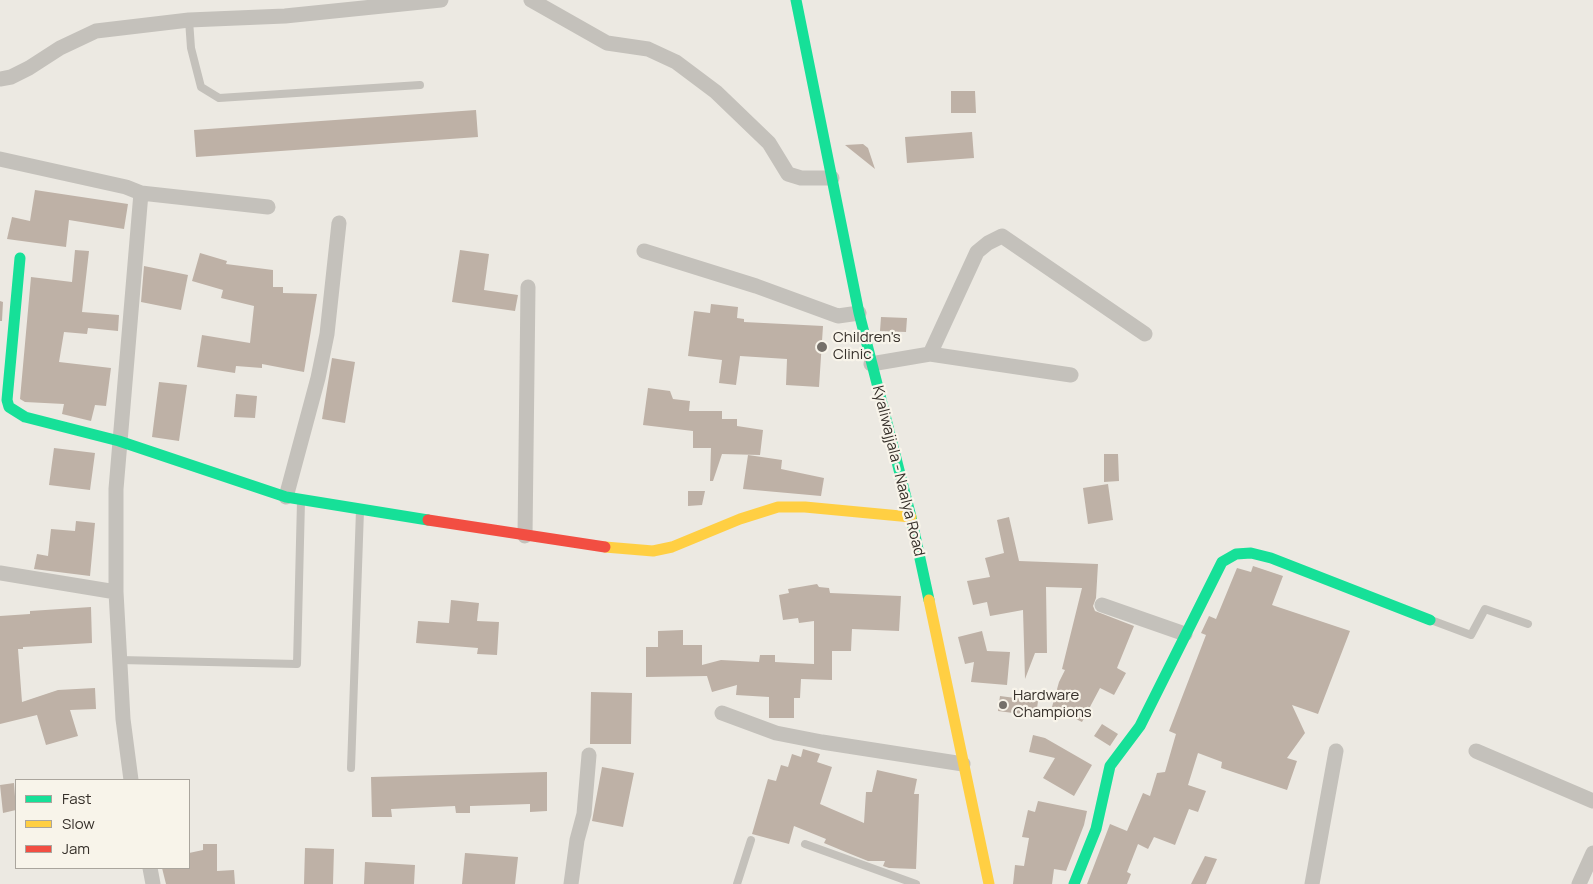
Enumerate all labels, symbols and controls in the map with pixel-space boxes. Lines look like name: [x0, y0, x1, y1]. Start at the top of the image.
place label: Children's Clinic: [833, 329, 901, 364]
marker: Children's Clinic: [815, 340, 829, 354]
street label: Kyaliwajjala - Naalya Road: [868, 384, 928, 558]
place label: Hardware Champions: [1013, 687, 1092, 722]
marker: Hardware Champions: [997, 699, 1009, 711]
legend: [15, 779, 190, 869]
text: Fast: [62, 788, 91, 809]
text: Slow: [62, 813, 95, 834]
text: Jam: [62, 838, 90, 859]

